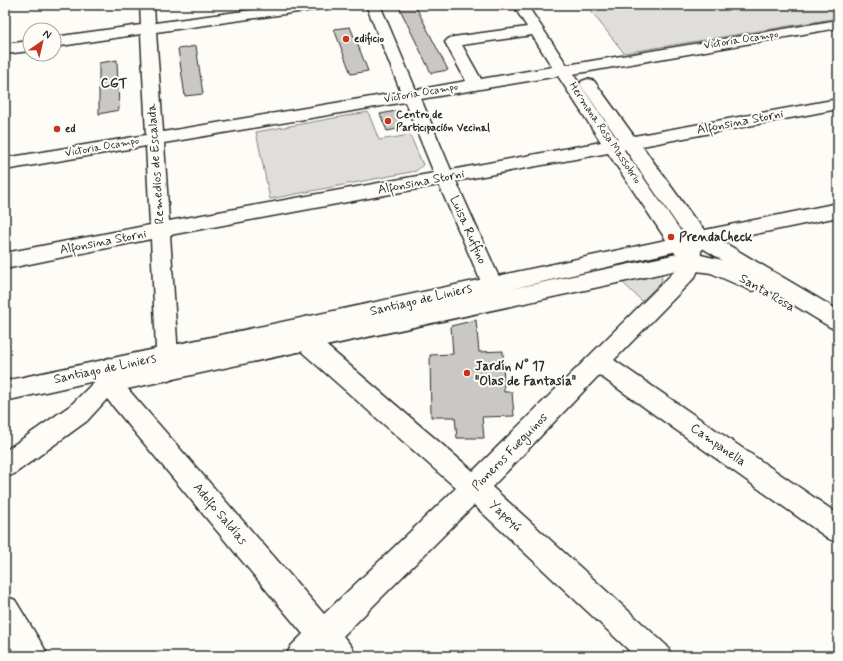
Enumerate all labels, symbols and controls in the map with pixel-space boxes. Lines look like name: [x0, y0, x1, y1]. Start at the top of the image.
north arrow: [22, 22, 62, 62]
text: N: [40, 27, 54, 42]
street label: Victoria Ocampo: [703, 27, 779, 53]
place label: edificio: [354, 32, 384, 46]
marker: edificio: [341, 34, 351, 44]
district label: CGT: [101, 75, 128, 92]
street label: Victoria Ocampo: [383, 80, 459, 106]
street label: Hermana Rosa Massobrio: [566, 80, 644, 186]
street label: Remedios de Escalada: [143, 103, 169, 225]
street label: Alfonsina Storni: [695, 105, 785, 141]
place label: Centro de Participación Vecinal: [396, 108, 490, 135]
marker: Centro de Participación Vecinal: [383, 116, 393, 126]
place label: ed: [65, 122, 75, 136]
marker: ed: [52, 124, 62, 134]
street label: Victoria Ocampo: [64, 134, 140, 160]
street label: Alfonsina Storni: [376, 165, 466, 201]
street label: Luisa Ruffino: [445, 193, 491, 267]
street label: Alfonsina Storni: [58, 225, 148, 261]
place label: PrendaCheck: [679, 229, 753, 246]
marker: PrendaCheck: [666, 232, 676, 242]
street label: Santa Rosa: [736, 270, 798, 316]
street label: Santiago de Liniers: [368, 280, 474, 320]
street label: Santiago de Liniers: [52, 350, 158, 388]
place label: Jardín N° 17 "Olas de Fantasía": [475, 358, 576, 390]
marker: Jardín N° 17 "Olas de Fantasía": [462, 368, 472, 378]
street label: Pioneros Fueguinos: [468, 409, 553, 495]
street label: Campanella: [687, 420, 749, 471]
street label: Adolfo Saldías: [188, 479, 251, 550]
street label: Yapeyú: [485, 497, 525, 535]

